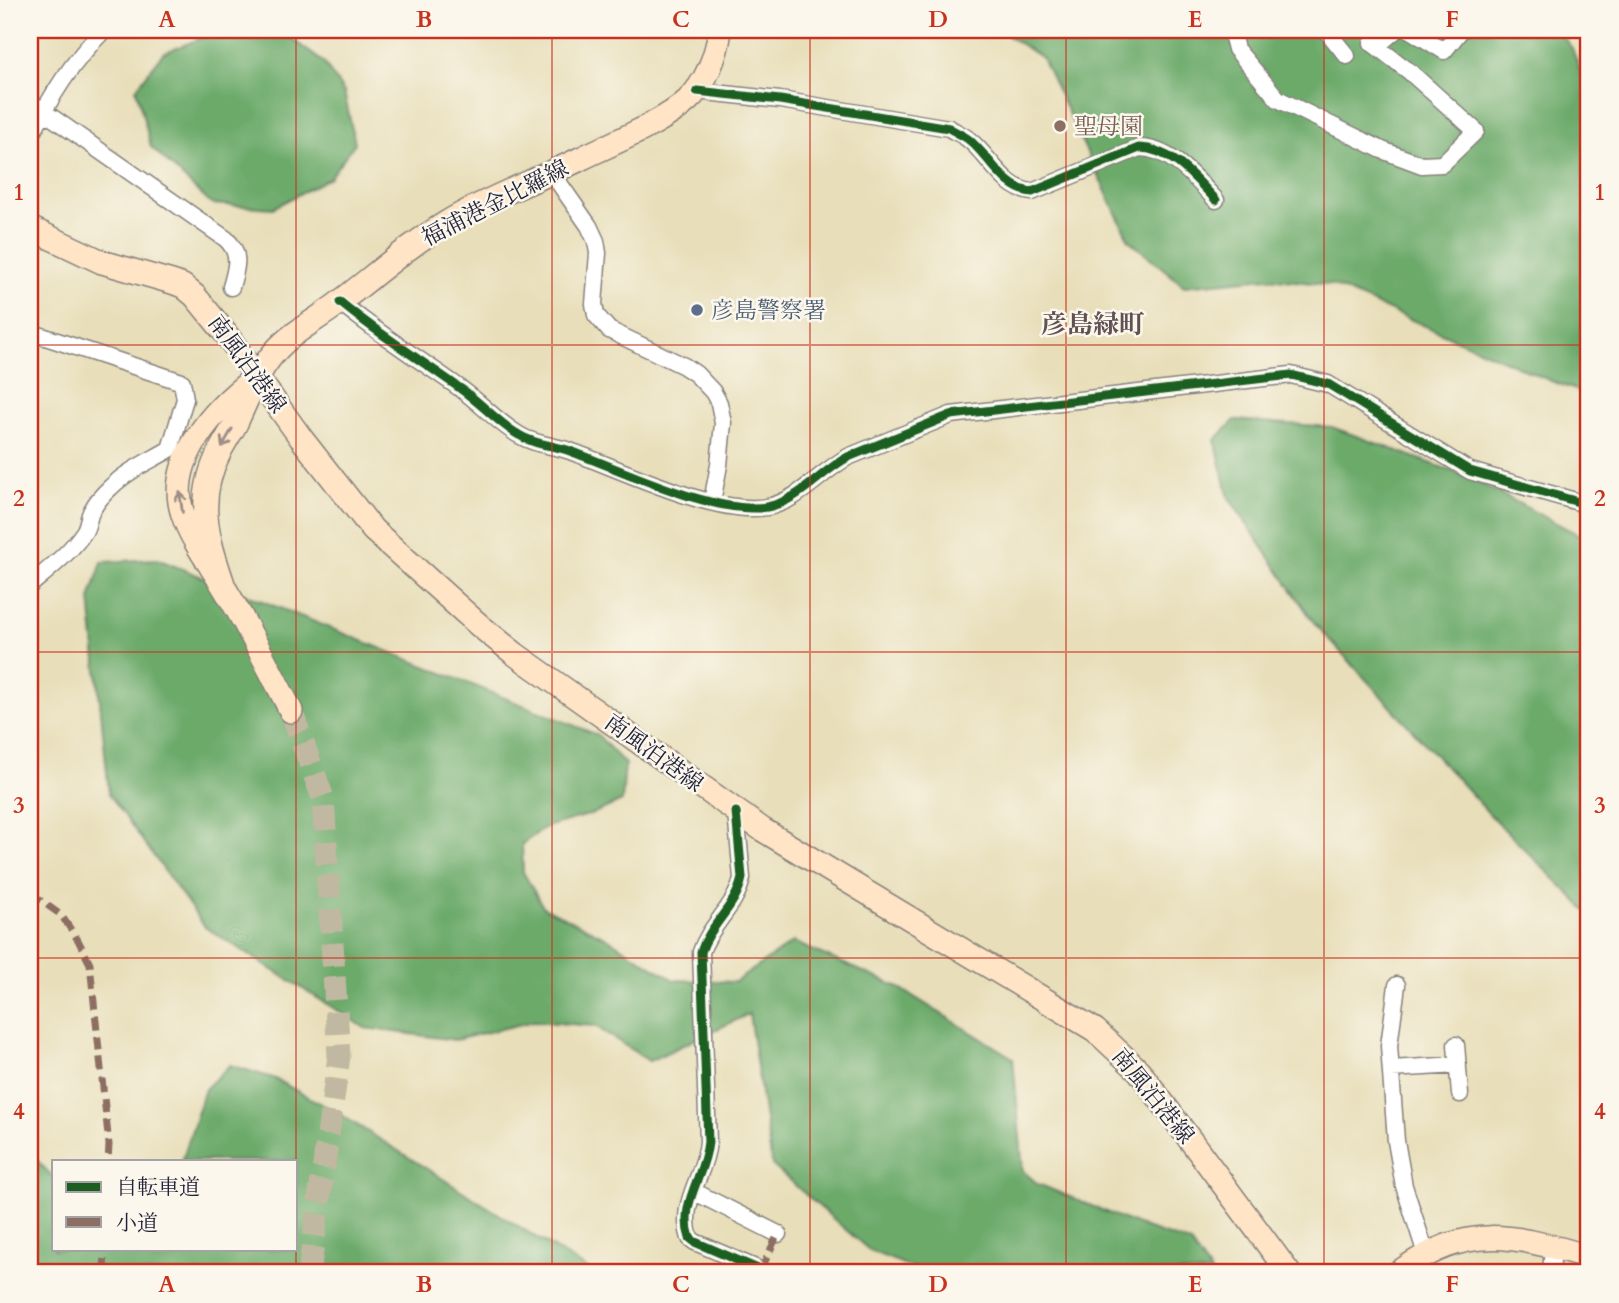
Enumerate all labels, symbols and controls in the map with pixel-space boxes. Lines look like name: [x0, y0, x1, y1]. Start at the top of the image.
text: A: [158, 4, 176, 35]
text: B: [416, 4, 432, 35]
text: C: [672, 4, 690, 35]
text: D: [928, 4, 948, 35]
text: E: [1188, 4, 1202, 35]
text: F: [1445, 4, 1459, 35]
place label: 聖母園: [1074, 111, 1143, 142]
marker: 聖母園: [1052, 118, 1068, 134]
street label: 福浦港金比羅線: [416, 153, 574, 253]
text: 1: [13, 177, 25, 208]
text: 1: [1594, 177, 1606, 208]
place label: 彦島警察署: [711, 295, 826, 326]
marker: 彦島警察署: [689, 302, 705, 318]
district label: 彦島緑町: [1041, 307, 1145, 342]
street label: 南風泊港線: [201, 308, 293, 420]
one-way arrow: [220, 427, 234, 447]
text: 2: [13, 483, 25, 514]
text: 2: [1594, 483, 1606, 514]
one-way arrow: [174, 491, 187, 514]
street label: 南風泊港線: [598, 707, 710, 799]
text: 3: [13, 790, 25, 821]
text: 3: [1594, 790, 1606, 821]
street label: 南風泊港線: [1105, 1042, 1201, 1150]
text: 4: [13, 1096, 25, 1127]
text: 4: [1594, 1096, 1606, 1127]
legend: [52, 1160, 298, 1250]
text: 自転車道: [116, 1173, 200, 1202]
text: 小道: [116, 1209, 158, 1238]
text: A: [158, 1269, 176, 1300]
text: B: [416, 1269, 432, 1300]
text: C: [672, 1269, 690, 1300]
text: D: [928, 1269, 948, 1300]
text: E: [1188, 1269, 1202, 1300]
text: F: [1445, 1269, 1459, 1300]

